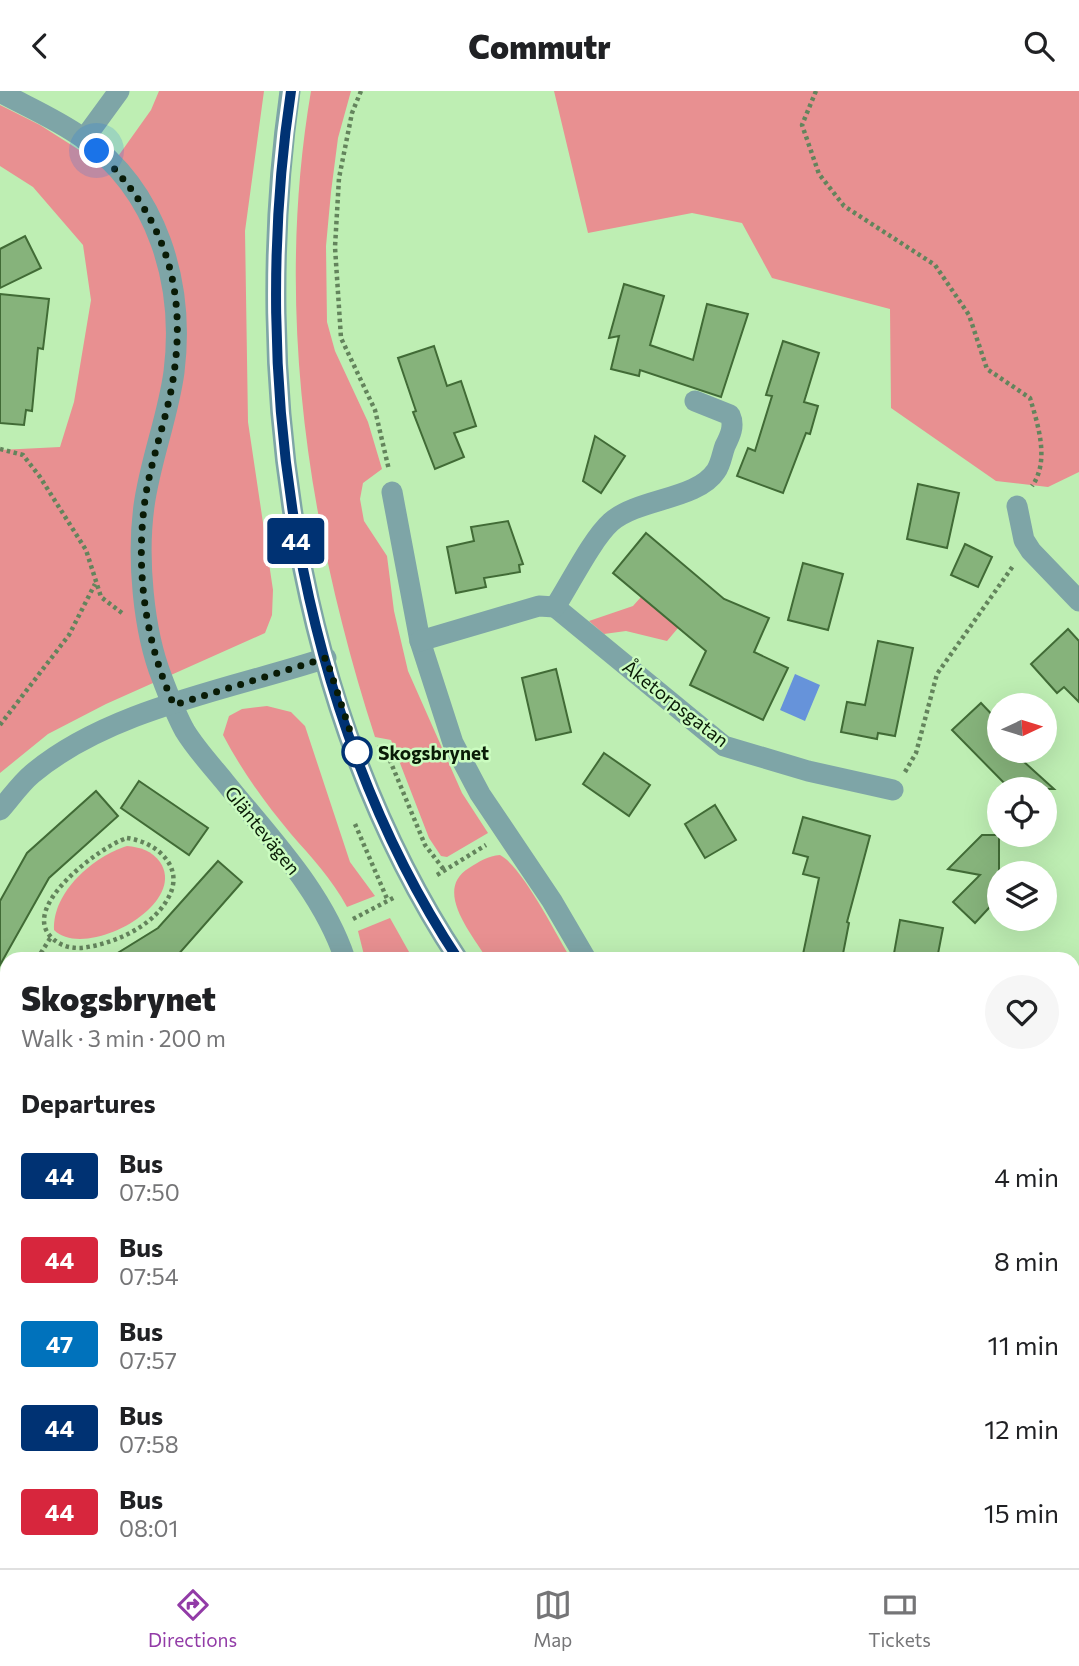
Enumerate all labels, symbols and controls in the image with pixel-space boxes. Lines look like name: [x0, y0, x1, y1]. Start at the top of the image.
text: Commutr: [468, 26, 611, 66]
icon: back: [21, 27, 59, 65]
icon: search: [1020, 27, 1058, 65]
your location: [79, 133, 114, 168]
line badge: 44: [264, 518, 328, 564]
text: 44: [281, 526, 311, 555]
street label: Åketorpsgatan: [619, 654, 734, 751]
north arrow: [987, 693, 1057, 763]
map controls: [987, 693, 1057, 931]
marker: Skogsbrynet: [342, 737, 372, 767]
place label: Skogsbrynet: [378, 741, 489, 764]
button: locate: [987, 777, 1057, 847]
street label: Gläntevägen: [220, 781, 306, 879]
button: layers: [987, 861, 1057, 931]
button: heart: [985, 975, 1059, 1049]
text: Skogsbrynet: [21, 977, 216, 1018]
text: Walk · 3 min · 200 m: [21, 1024, 226, 1052]
text: Departures: [21, 1087, 156, 1118]
text: Bus: [119, 1147, 163, 1178]
text: 44: [45, 1161, 74, 1190]
text: 4 min: [994, 1161, 1059, 1192]
text: 07:50: [119, 1178, 180, 1206]
text: Bus: [119, 1231, 163, 1262]
text: 44: [45, 1245, 74, 1274]
text: 8 min: [994, 1245, 1059, 1276]
text: 07:54: [119, 1262, 179, 1290]
text: Bus: [119, 1315, 163, 1346]
text: 47: [46, 1329, 73, 1358]
text: 11 min: [988, 1329, 1059, 1360]
text: 07:57: [119, 1346, 177, 1374]
text: Bus: [119, 1399, 163, 1430]
text: 44: [45, 1413, 74, 1442]
text: 12 min: [984, 1413, 1059, 1444]
text: 07:58: [119, 1430, 179, 1458]
text: Bus: [119, 1483, 163, 1514]
text: 44: [45, 1497, 74, 1526]
text: 15 min: [984, 1497, 1059, 1528]
text: 08:01: [119, 1514, 178, 1542]
tab: Directions: [148, 1586, 237, 1651]
tab: Map: [533, 1586, 572, 1651]
tab: Tickets: [868, 1586, 931, 1651]

